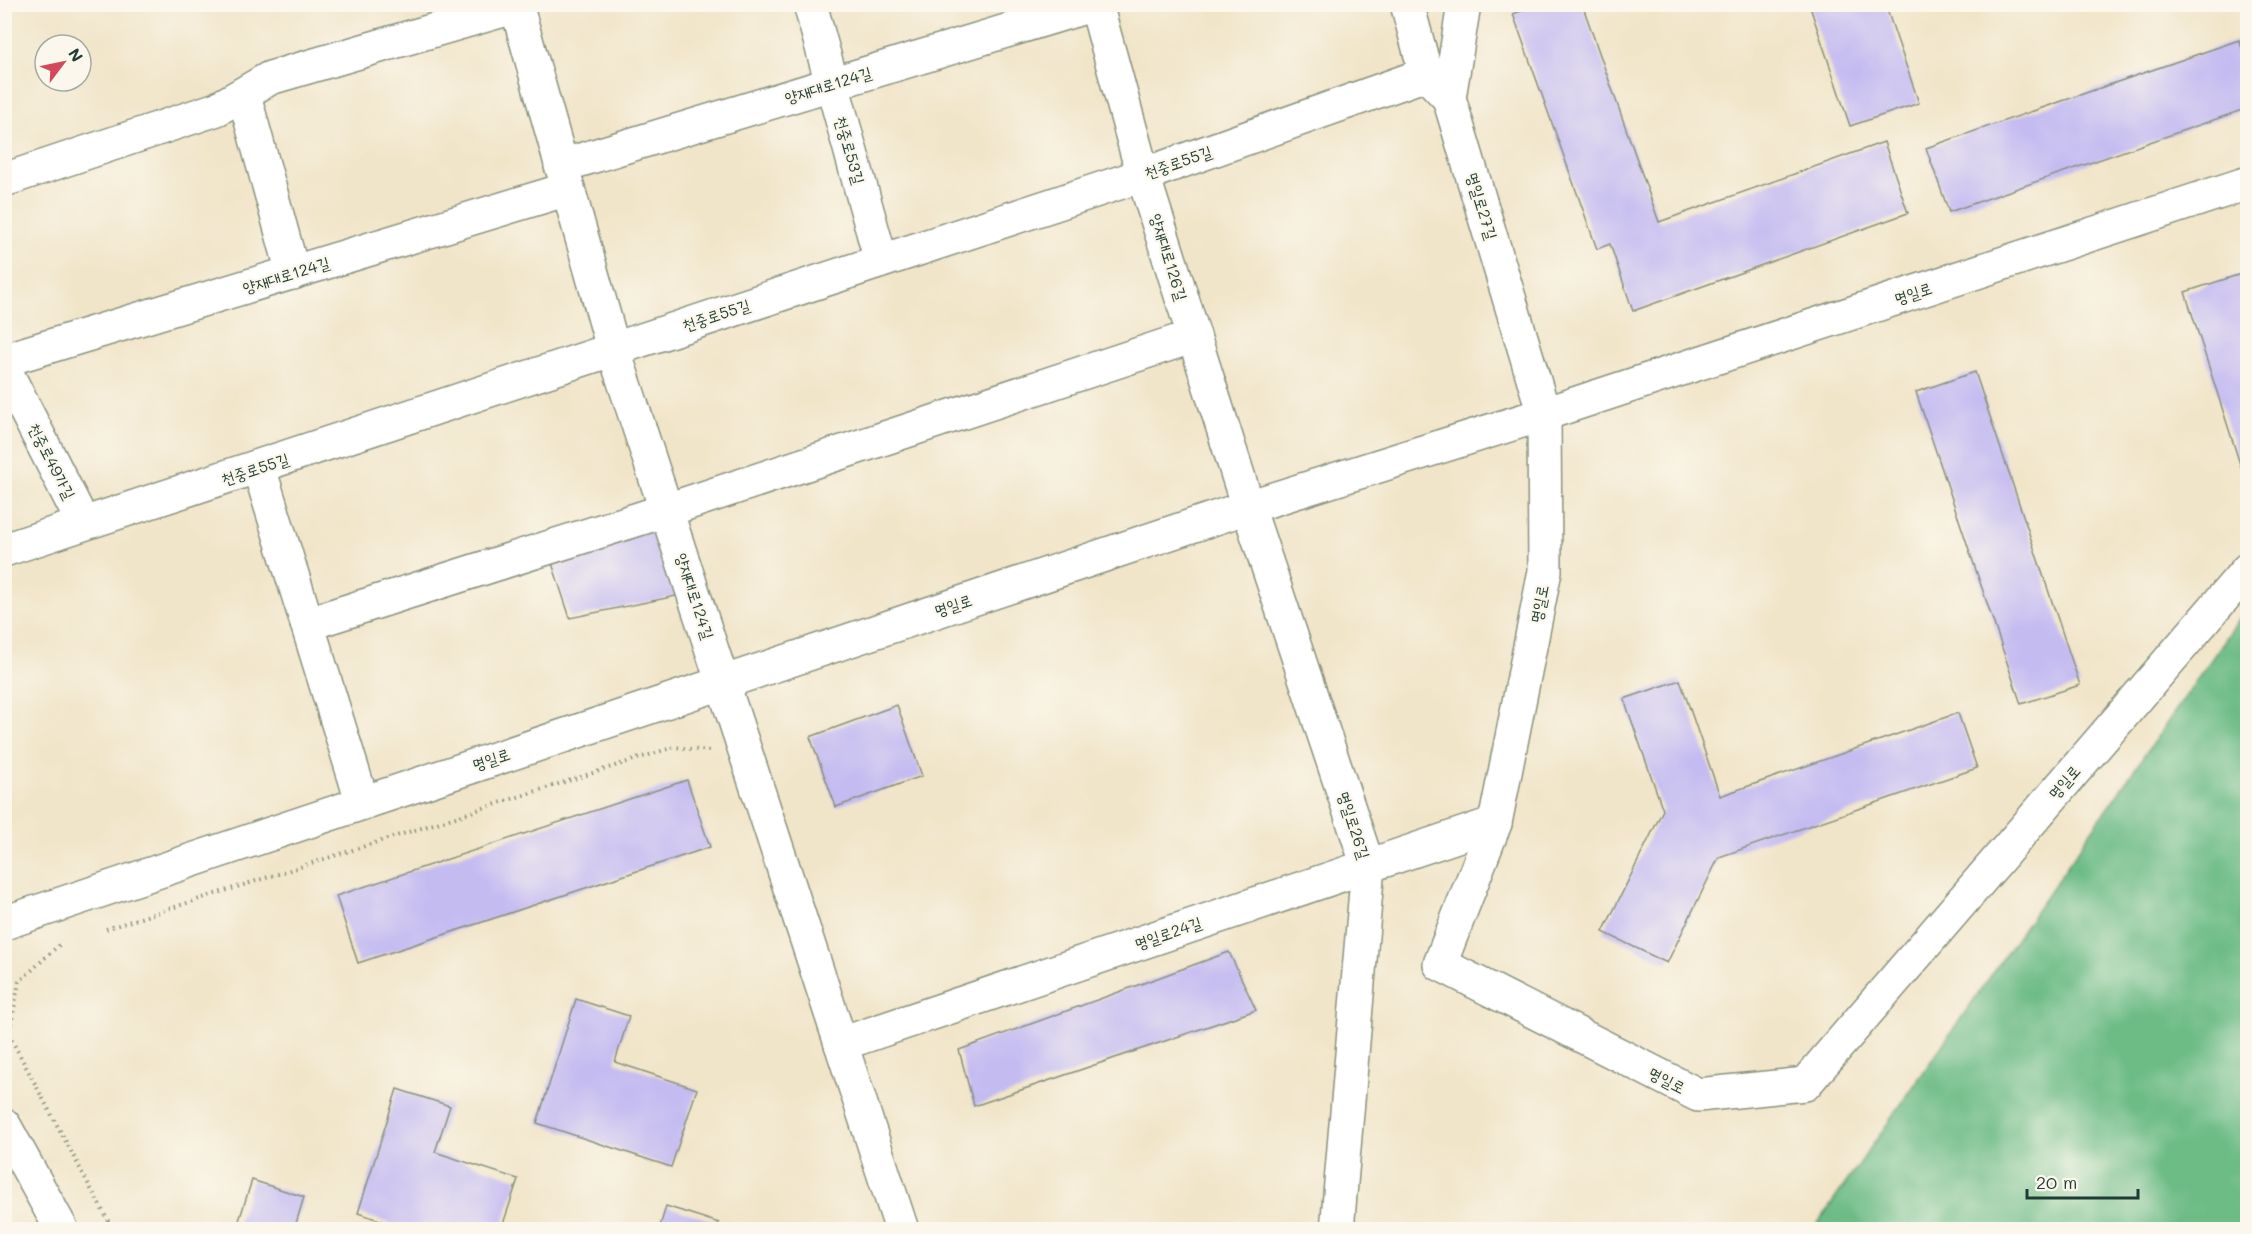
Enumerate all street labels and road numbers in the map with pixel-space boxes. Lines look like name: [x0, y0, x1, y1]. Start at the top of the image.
street label: 양재대로124길: [782, 61, 874, 108]
street label: 천중로53길: [831, 113, 870, 187]
street label: 천중로55길: [1141, 140, 1215, 183]
street label: 명일로27길: [1462, 170, 1503, 242]
street label: 양재대로126길: [1146, 211, 1193, 303]
street label: 양재대로124길: [240, 251, 332, 298]
street label: 명일로: [1891, 277, 1934, 308]
street label: 천중로55길: [679, 294, 753, 335]
street label: 천중로49가길: [24, 419, 81, 503]
street label: 천중로55길: [218, 448, 292, 489]
street label: 양재대로124길: [672, 550, 719, 642]
street label: 명일로: [1525, 583, 1553, 625]
street label: 명일로: [931, 589, 974, 620]
street label: 명일로: [469, 743, 512, 774]
street label: 명일로: [2043, 760, 2084, 803]
street label: 명일로26길: [1334, 788, 1375, 862]
street label: 명일로24길: [1131, 911, 1204, 954]
street label: 명일로: [1645, 1061, 1689, 1098]

